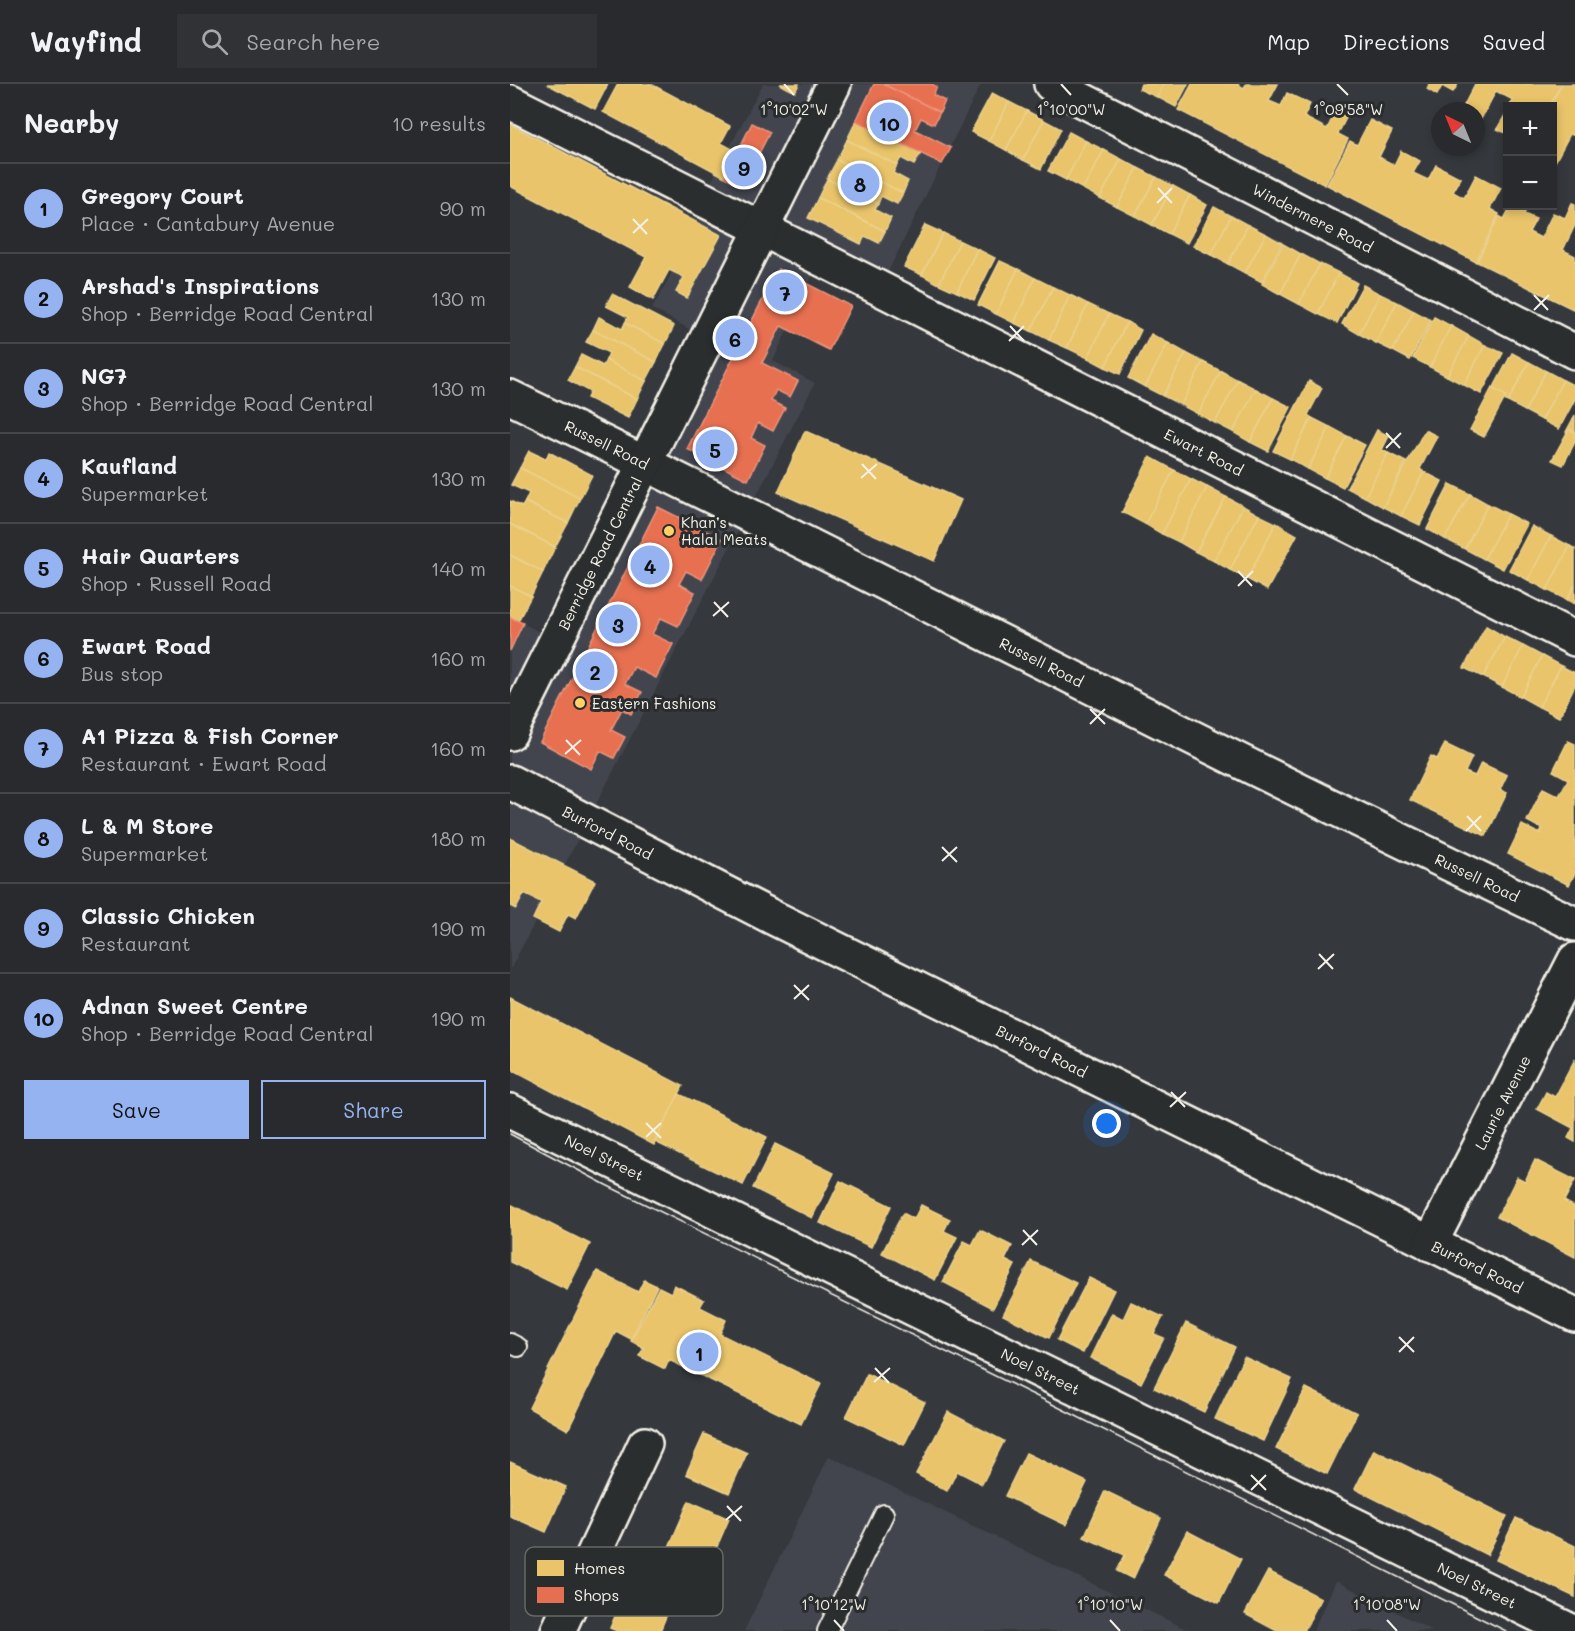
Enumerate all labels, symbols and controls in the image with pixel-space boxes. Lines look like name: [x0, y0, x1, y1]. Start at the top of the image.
search box: [177, 14, 597, 68]
text: Wayfind: [30, 23, 141, 59]
icon: search: [198, 25, 231, 58]
text: Search here: [246, 27, 380, 56]
text: Map: [1267, 28, 1310, 55]
text: Directions: [1343, 28, 1450, 55]
text: Saved: [1483, 28, 1545, 55]
text: 1°10'02"W: [760, 99, 828, 119]
pin: 10: [870, 99, 908, 144]
text: 1°10'00"W: [1037, 99, 1105, 119]
text: 1°09'58"W: [1313, 99, 1383, 119]
north arrow: [1431, 102, 1485, 156]
map controls: [1503, 102, 1557, 210]
button: +: [1503, 102, 1557, 156]
text: Nearby: [24, 106, 119, 140]
text: 10 results: [392, 110, 486, 136]
pin: 9: [724, 144, 764, 190]
button: −: [1503, 156, 1557, 210]
pin: 8: [840, 160, 880, 206]
street label: Windermere Road: [1249, 179, 1376, 257]
text: Gregory Court: [81, 181, 244, 210]
text: 1: [39, 195, 48, 221]
text: 90 m: [440, 195, 486, 221]
text: Place · Cantabury Avenue: [81, 210, 335, 236]
pin: 7: [766, 270, 804, 314]
text: Arshad's Inspirations: [81, 271, 319, 300]
text: 2: [38, 285, 49, 311]
text: 130 m: [431, 285, 486, 311]
text: Shop · Berridge Road Central: [81, 300, 374, 326]
pin: 6: [716, 316, 754, 360]
text: NG7: [81, 361, 127, 390]
text: 3: [38, 375, 50, 401]
text: 130 m: [431, 375, 486, 401]
text: Shop · Berridge Road Central: [81, 390, 374, 416]
street label: Russell Road: [562, 415, 652, 474]
street label: Ewart Road: [1161, 424, 1247, 480]
pin: 5: [696, 426, 734, 472]
text: Kaufland: [81, 451, 177, 480]
text: 4: [37, 465, 50, 491]
text: 130 m: [431, 465, 486, 491]
street label: Berridge Road Central: [553, 473, 646, 633]
text: Supermarket: [81, 480, 208, 506]
place label: Khan's Halal Meats: [681, 512, 767, 549]
marker: Khan's Halal Meats: [662, 524, 676, 538]
text: Hair Quarters: [81, 541, 240, 570]
pin: 4: [630, 542, 670, 588]
text: 5: [38, 555, 49, 581]
text: 140 m: [431, 555, 486, 581]
text: Shop · Russell Road: [81, 570, 271, 596]
pin: 3: [598, 602, 638, 646]
text: Ewart Road: [81, 631, 211, 660]
street label: Russell Road: [996, 632, 1087, 691]
text: 6: [37, 645, 50, 671]
text: 160 m: [430, 645, 486, 671]
pin: 2: [576, 648, 614, 694]
text: Bus stop: [81, 660, 163, 686]
place label: Eastern Fashions: [592, 693, 716, 713]
marker: Eastern Fashions: [573, 696, 587, 710]
text: A1 Pizza & Fish Corner: [81, 721, 339, 750]
text: 7: [38, 735, 49, 761]
text: 160 m: [430, 735, 486, 761]
text: Restaurant · Ewart Road: [81, 750, 327, 776]
street label: Burford Road: [559, 801, 656, 864]
text: L & M Store: [81, 811, 213, 840]
text: 8: [37, 825, 50, 851]
text: 180 m: [430, 825, 486, 851]
text: Supermarket: [81, 840, 208, 866]
street label: Russell Road: [1432, 849, 1523, 906]
text: Classic Chicken: [81, 901, 255, 930]
text: 9: [37, 915, 50, 941]
text: 190 m: [431, 915, 486, 941]
text: Restaurant: [81, 930, 191, 956]
text: Adnan Sweet Centre: [81, 991, 308, 1020]
text: 10: [33, 1005, 54, 1031]
text: 190 m: [431, 1005, 486, 1031]
text: Shop · Berridge Road Central: [81, 1020, 374, 1046]
street label: Burford Road: [993, 1020, 1091, 1082]
street label: Laurie Avenue: [1470, 1052, 1535, 1153]
button: Save: [24, 1080, 249, 1139]
button: Share: [261, 1080, 486, 1139]
your location: [1092, 1109, 1121, 1138]
street label: Noel Street: [561, 1129, 647, 1185]
street label: Burford Road: [1429, 1236, 1526, 1298]
pin: 1: [680, 1330, 718, 1374]
street label: Noel Street: [998, 1343, 1084, 1399]
legend: [525, 1547, 723, 1616]
text: Homes: [574, 1557, 625, 1578]
street label: Noel Street: [1434, 1557, 1520, 1613]
text: Shops: [574, 1584, 619, 1605]
text: 1°10'12"W: [801, 1594, 867, 1614]
text: 1°10'10"W: [1077, 1594, 1143, 1614]
text: 1°10'08"W: [1353, 1594, 1421, 1614]

